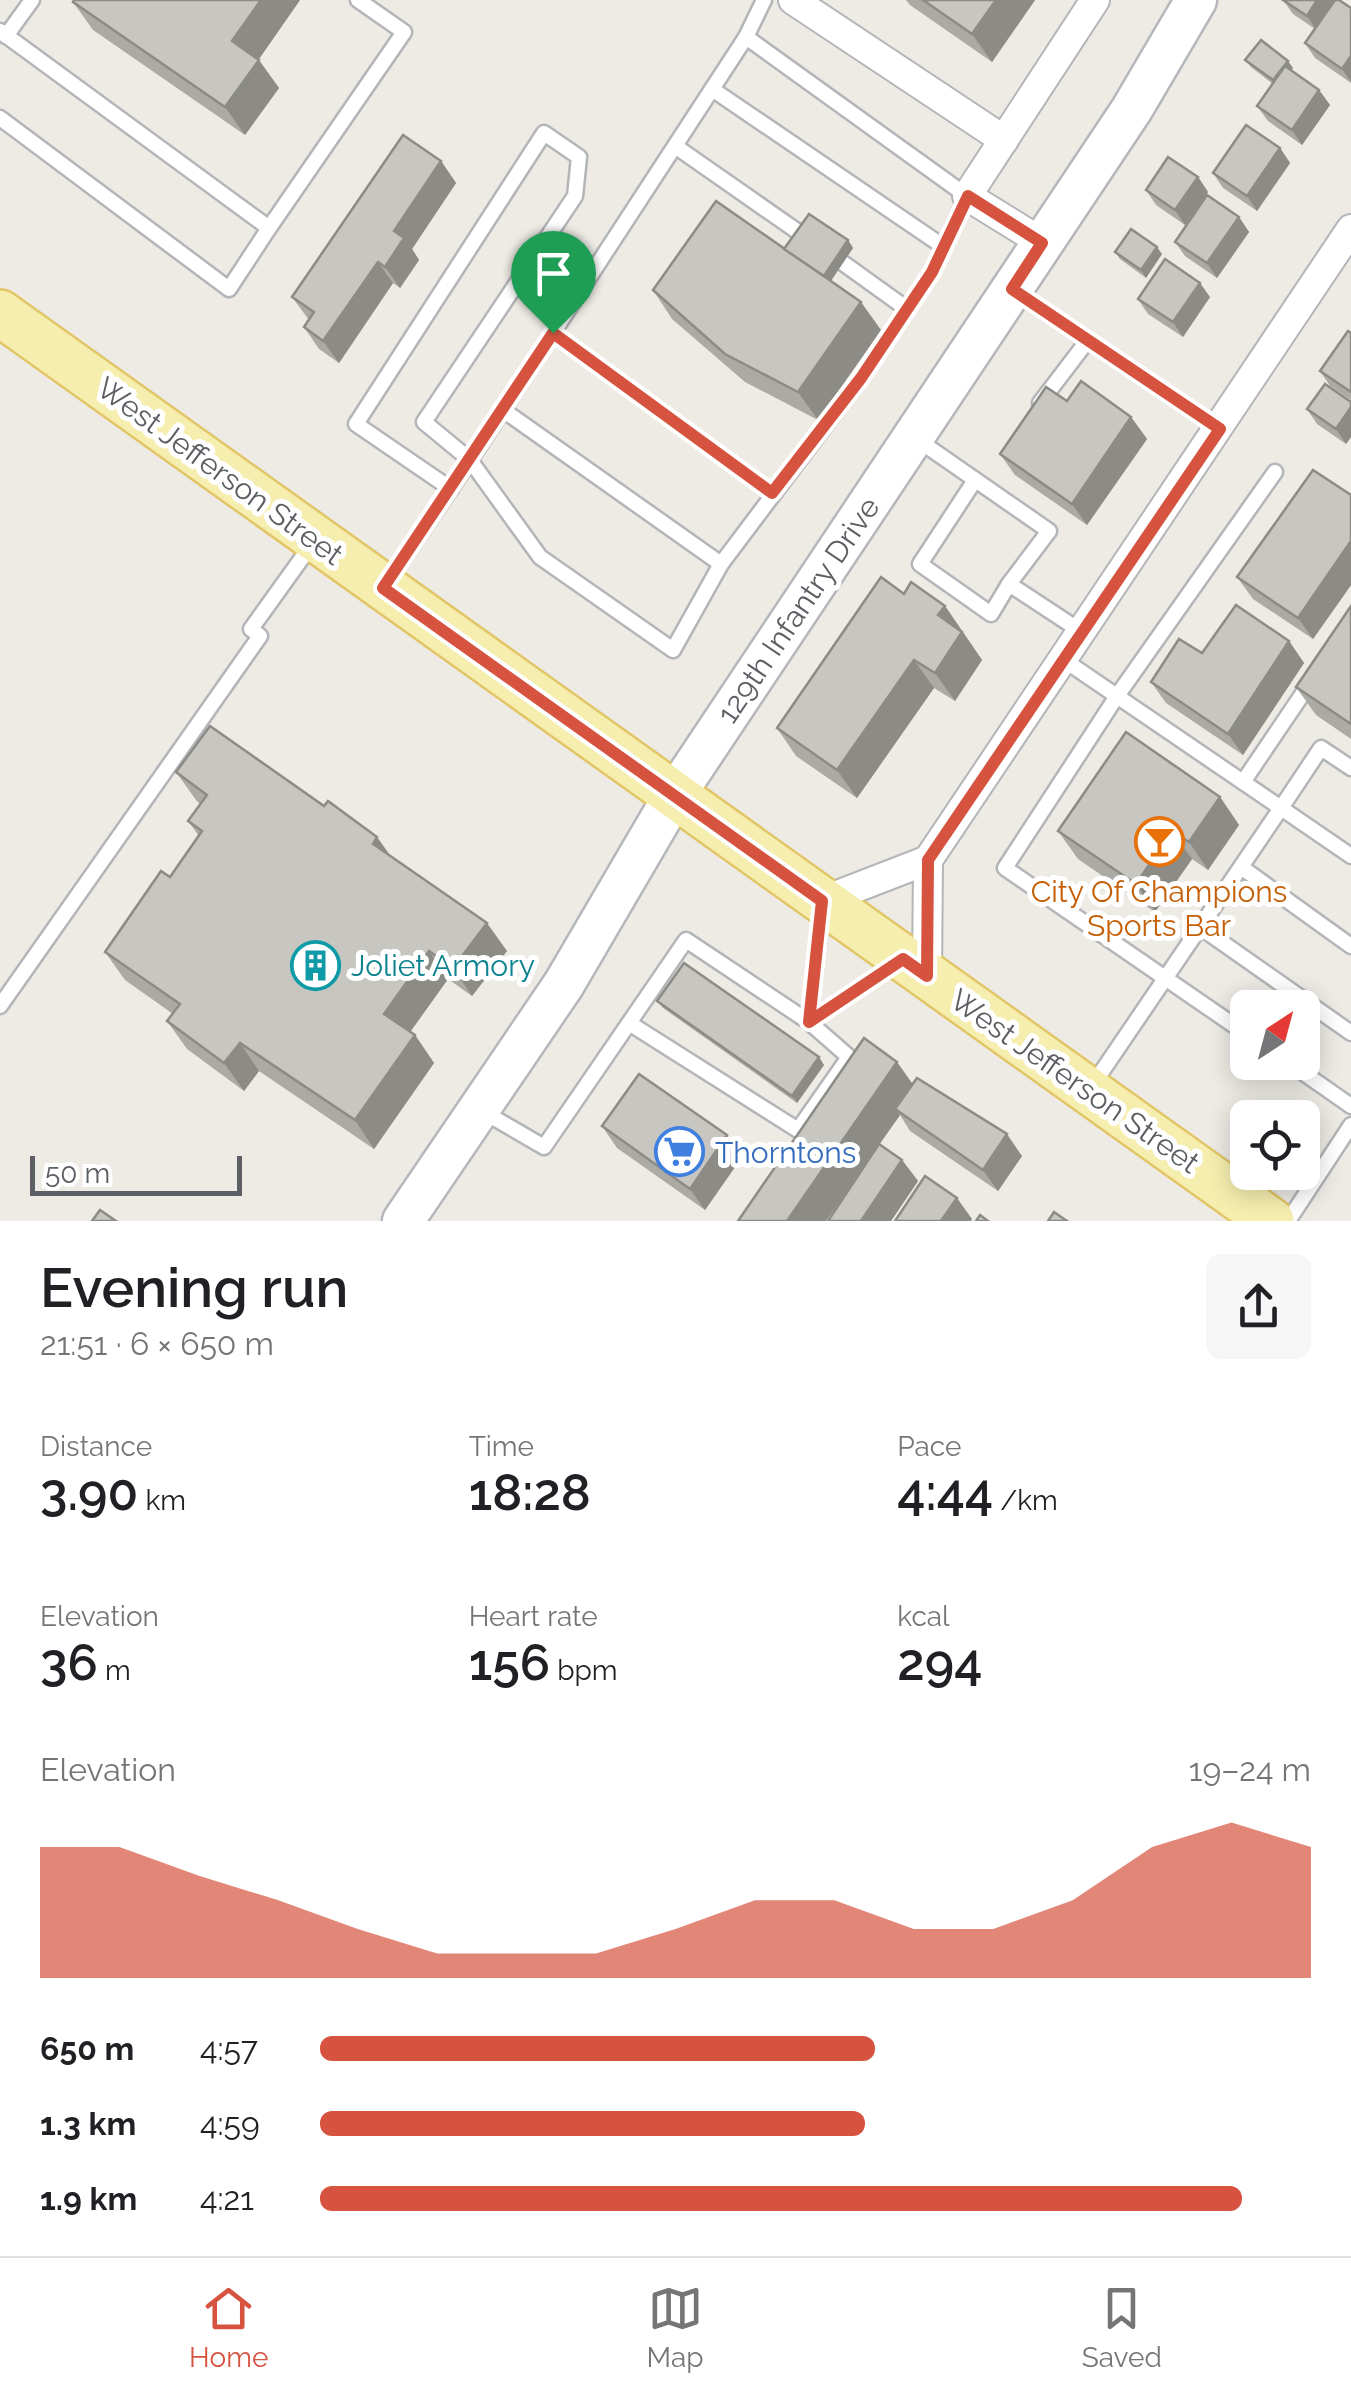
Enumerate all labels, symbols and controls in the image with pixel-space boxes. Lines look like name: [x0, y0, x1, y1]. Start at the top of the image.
pin: [511, 231, 596, 334]
icon: arrive: [526, 246, 581, 301]
street label: West Jefferson Street: [90, 370, 350, 572]
street label: 129th Infantry Drive: [709, 490, 887, 730]
bar icon: City Of Champions Sports Bar: [1133, 816, 1185, 868]
place label: City Of Champions Sports Bar: [1031, 874, 1287, 943]
building icon: Joliet Armory: [290, 939, 342, 991]
place label: Joliet Armory: [351, 948, 535, 983]
street label: West Jefferson Street: [944, 982, 1206, 1180]
north arrow: [1230, 990, 1320, 1080]
map controls: [1230, 990, 1320, 1190]
button: locate: [1230, 1100, 1320, 1190]
supermarket icon: Thorntons: [654, 1126, 706, 1178]
place label: Thorntons: [715, 1135, 856, 1170]
scale bar: [30, 1151, 242, 1196]
text: 50 m: [45, 1157, 110, 1190]
button: share: [1206, 1254, 1311, 1359]
text: Evening run: [40, 1255, 348, 1320]
text: 21:51 · 6 × 650 m: [40, 1325, 274, 1362]
text: Distance: [40, 1430, 152, 1463]
text: Time: [469, 1430, 534, 1463]
text: Pace: [897, 1430, 962, 1463]
text: 3.90: [40, 1463, 138, 1522]
text: 18:28: [469, 1463, 591, 1522]
text: 4:44: [897, 1463, 993, 1522]
text: km: [138, 1484, 186, 1517]
text: /km: [993, 1484, 1058, 1517]
text: Elevation: [40, 1600, 159, 1633]
text: Heart rate: [469, 1600, 598, 1633]
text: kcal: [897, 1600, 950, 1633]
text: 36: [40, 1633, 98, 1692]
text: 156: [469, 1633, 550, 1692]
text: 294: [897, 1633, 982, 1692]
text: m: [98, 1654, 131, 1687]
text: bpm: [550, 1654, 618, 1687]
text: Elevation: [40, 1751, 176, 1788]
text: 19–24 m: [1189, 1751, 1311, 1788]
text: 650 m: [40, 2030, 134, 2067]
text: 4:57: [200, 2030, 258, 2067]
text: 1.3 km: [40, 2105, 136, 2142]
text: 4:59: [200, 2105, 260, 2142]
text: 1.9 km: [40, 2180, 137, 2217]
text: 4:21: [200, 2180, 254, 2217]
tab: Home: [189, 2281, 268, 2374]
tab: Map: [647, 2281, 704, 2374]
tab: Saved: [1082, 2281, 1162, 2374]

